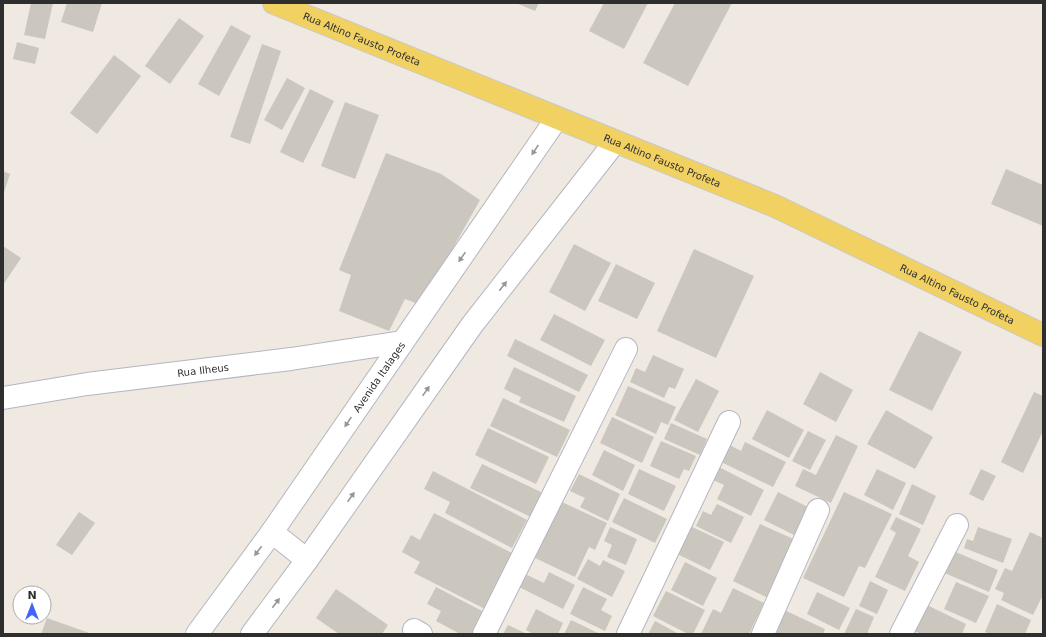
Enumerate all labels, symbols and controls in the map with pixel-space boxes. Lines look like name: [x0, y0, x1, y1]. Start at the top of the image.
street label: Rua Altino Fausto Profeta: [302, 10, 422, 68]
street label: Rua Altino Fausto Profeta: [602, 132, 722, 189]
one-way arrow: [531, 145, 539, 155]
one-way arrow: [458, 252, 466, 262]
street label: Rua Altino Fausto Profeta: [898, 262, 1016, 326]
one-way arrow: [498, 280, 507, 291]
street label: Avenida Italages: [351, 340, 407, 414]
street label: Rua Ilheus: [177, 362, 229, 379]
one-way arrow: [422, 385, 430, 396]
one-way arrow: [344, 416, 352, 427]
one-way arrow: [347, 492, 355, 502]
one-way arrow: [254, 546, 262, 557]
north arrow: [12, 585, 52, 625]
text: N: [27, 589, 37, 602]
one-way arrow: [271, 597, 280, 608]

